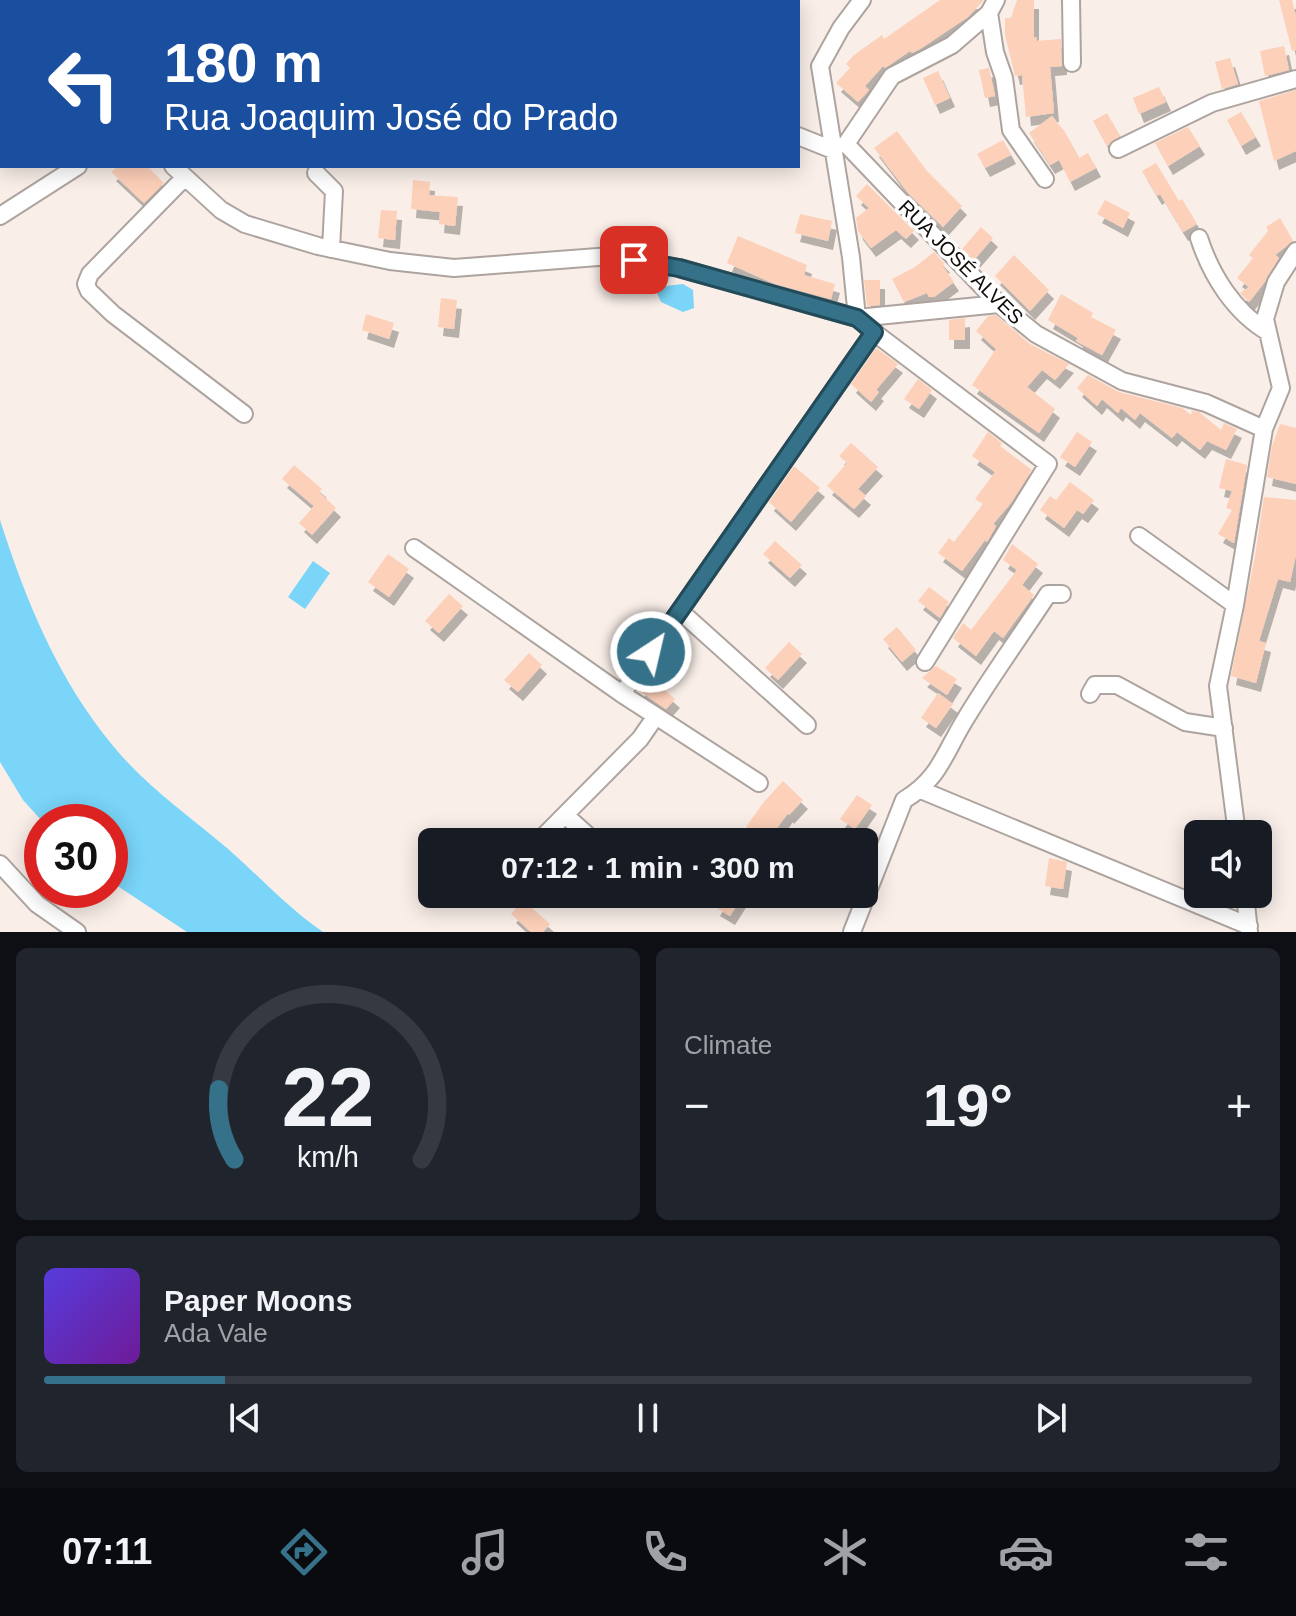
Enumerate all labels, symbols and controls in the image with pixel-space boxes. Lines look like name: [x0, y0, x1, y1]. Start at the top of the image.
text: 180 m: [164, 31, 323, 94]
icon: left: [32, 32, 136, 136]
text: Rua Joaquim José do Prado: [164, 97, 618, 138]
street label: RUA JOSÉ ALVES: [894, 195, 1028, 329]
pin: [600, 226, 668, 294]
icon: arrive: [612, 238, 656, 282]
position arrow: [609, 610, 693, 694]
speed limit sign: 30: [24, 804, 128, 908]
map controls: [1184, 820, 1272, 908]
button: sound: [1184, 820, 1272, 908]
text: 07:12 · 1 min · 300 m: [501, 851, 795, 884]
text: Climate: [684, 1030, 772, 1060]
text: 22: [282, 1051, 374, 1144]
text: 19°: [923, 1072, 1013, 1139]
text: −: [684, 1081, 710, 1130]
text: +: [1226, 1081, 1252, 1130]
text: km/h: [297, 1141, 359, 1173]
text: Paper Moons: [164, 1284, 352, 1317]
text: Ada Vale: [164, 1318, 268, 1348]
icon: previous: [223, 1396, 267, 1440]
icon: pause: [626, 1396, 670, 1440]
icon: next: [1029, 1396, 1073, 1440]
icon: directions: [276, 1524, 332, 1580]
icon: music: [457, 1524, 513, 1580]
icon: phone: [637, 1524, 693, 1580]
icon: climate: [817, 1524, 873, 1580]
icon: car: [998, 1524, 1054, 1580]
icon: filters: [1178, 1524, 1234, 1580]
text: 07:11: [62, 1531, 152, 1572]

